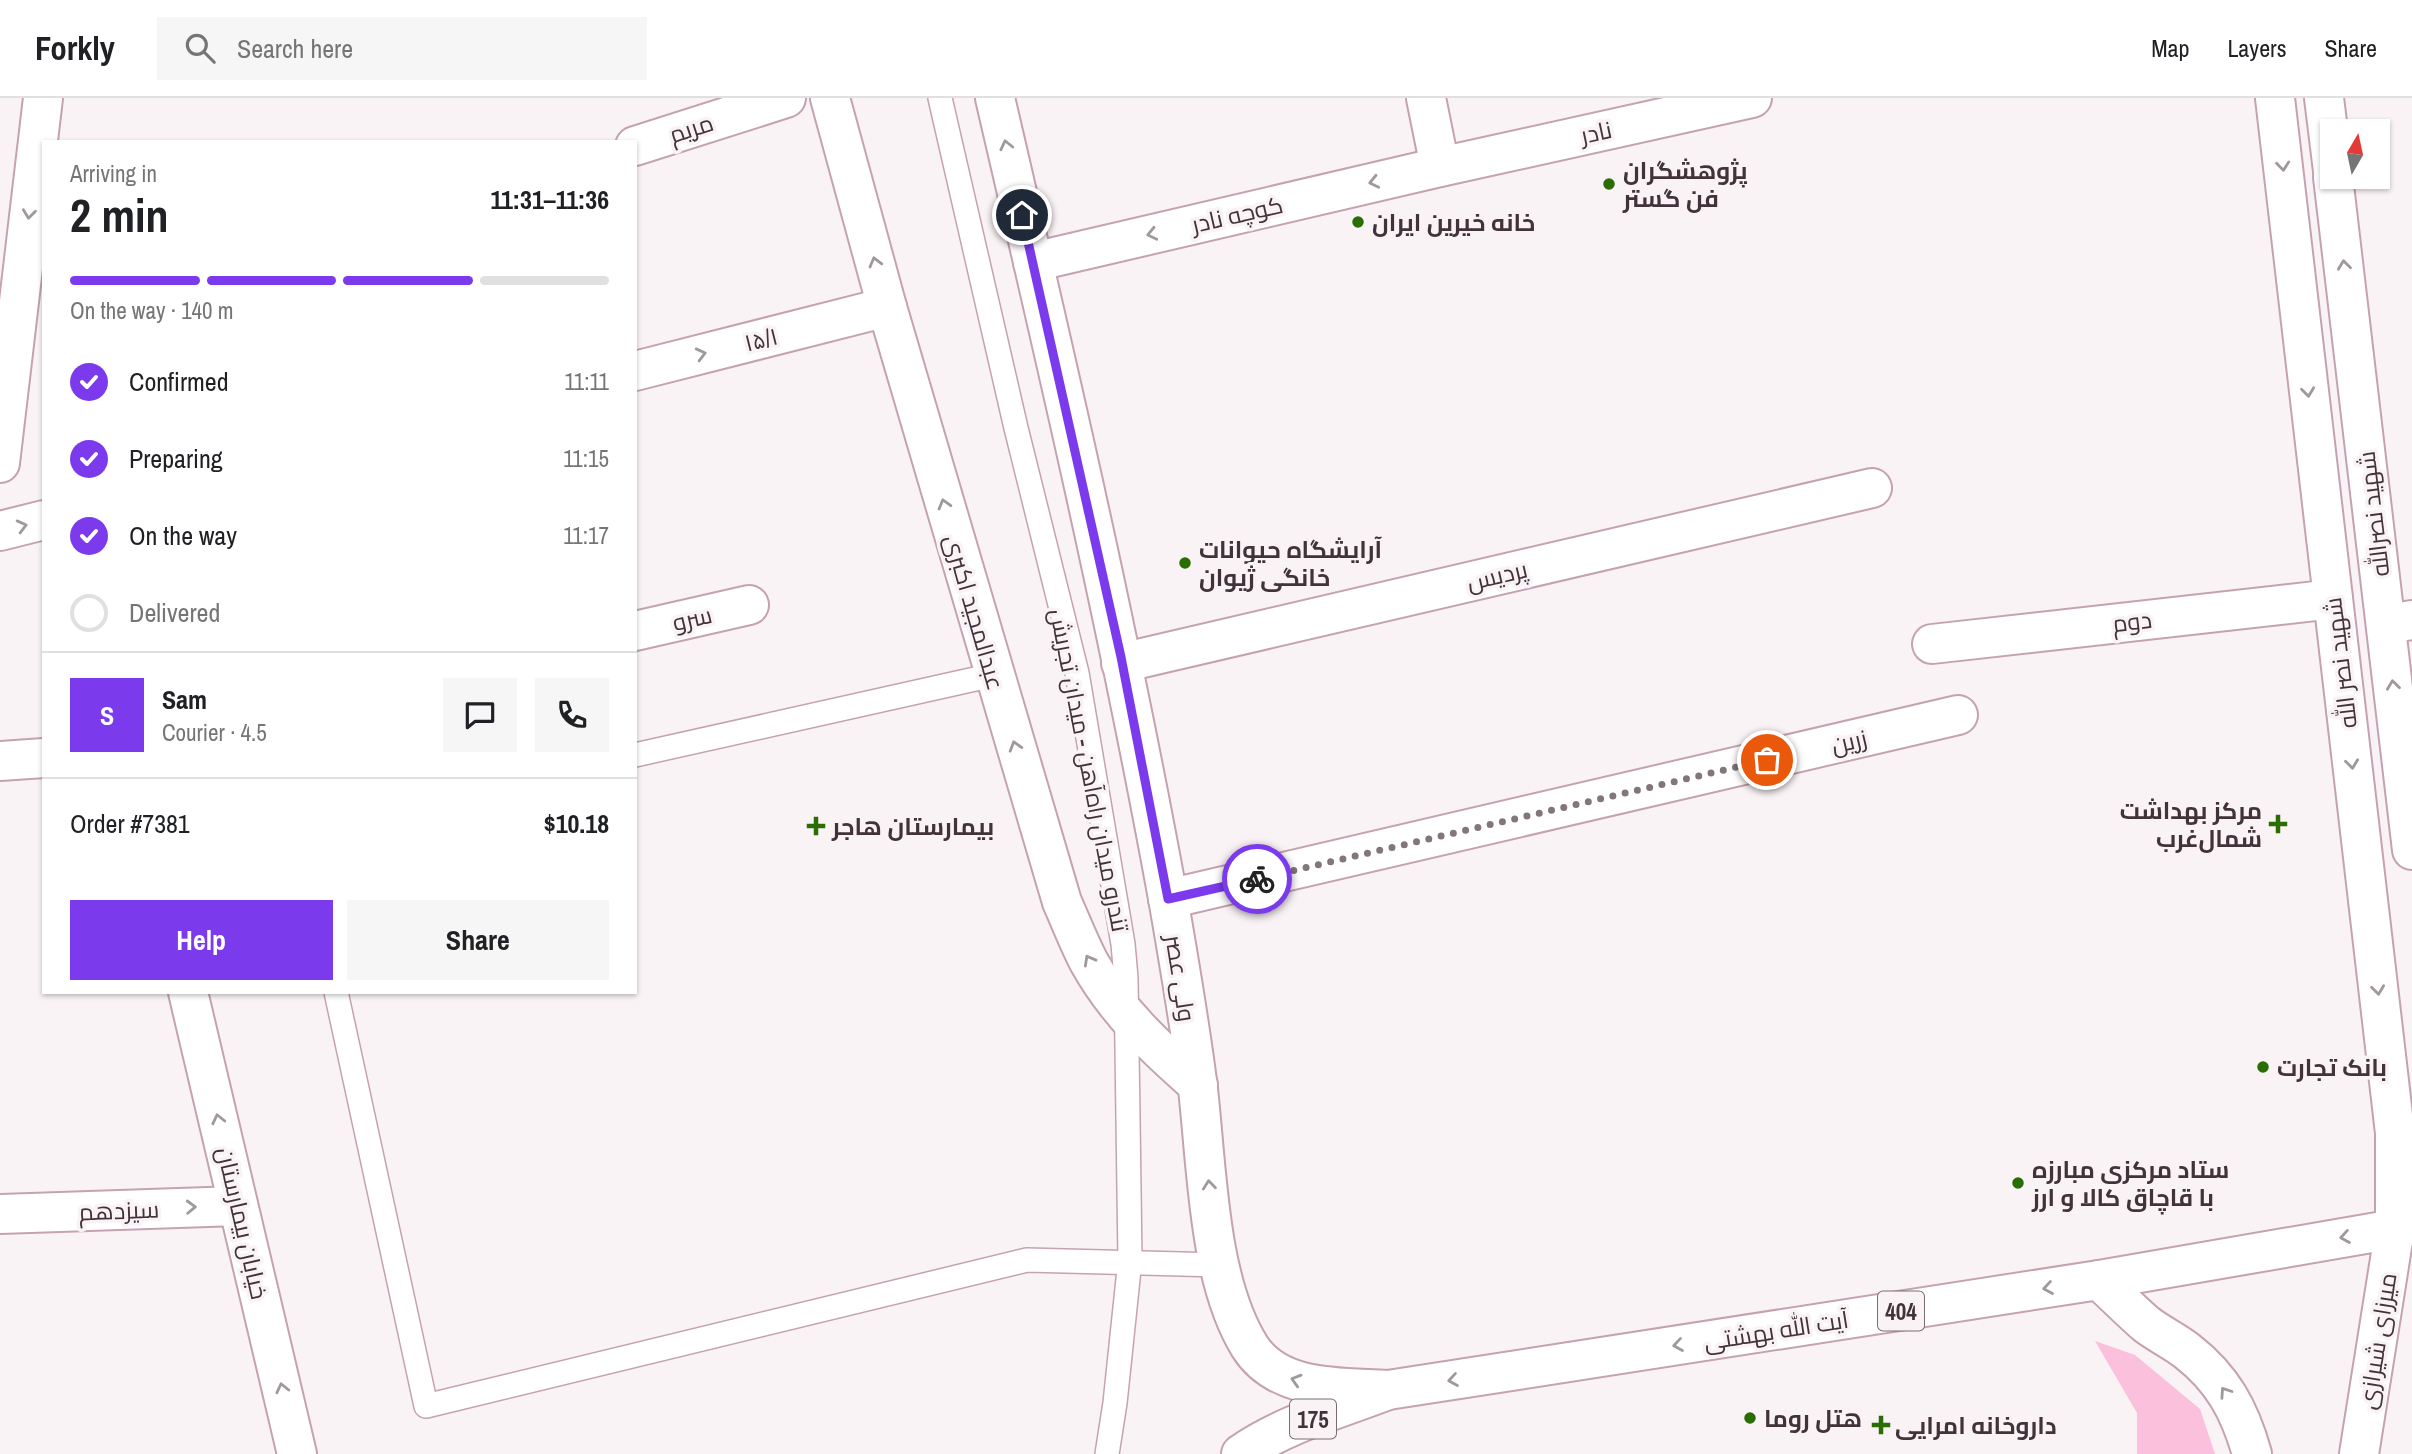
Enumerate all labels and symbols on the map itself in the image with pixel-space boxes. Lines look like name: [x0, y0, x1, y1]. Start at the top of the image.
street label: مریم: [665, 106, 718, 151]
street label: نادر: [1575, 113, 1615, 151]
north arrow: [2320, 119, 2390, 189]
one-way arrow: [999, 139, 1014, 151]
place label: پژوهشگران فن گستر: [1622, 154, 1748, 214]
one-way arrow: [2275, 160, 2290, 172]
one-way arrow: [1368, 174, 1380, 188]
marker: پژوهشگران فن گستر: [1601, 176, 1617, 192]
pin: [992, 185, 1052, 245]
street label: کوچه نادر: [1186, 188, 1286, 241]
place label: خانه خیرین ایران: [1372, 206, 1535, 238]
one-way arrow: [22, 209, 37, 220]
marker: خانه خیرین ایران: [1350, 214, 1366, 230]
one-way arrow: [1146, 226, 1158, 241]
one-way arrow: [869, 256, 883, 268]
one-way arrow: [2336, 259, 2351, 270]
street label: ۱۵/۱: [741, 319, 781, 359]
one-way arrow: [695, 348, 707, 362]
one-way arrow: [2301, 386, 2316, 398]
street label: شهید نصرالله: [2349, 449, 2397, 579]
one-way arrow: [938, 498, 952, 510]
one-way arrow: [16, 520, 28, 534]
street label: عبدالمجید اکبری: [938, 530, 1012, 694]
place label: آرایشگاه حیوانات خانگی ژیوان: [1199, 533, 1383, 593]
street label: پردیس: [1463, 552, 1531, 598]
marker: آرایشگاه حیوانات خانگی ژیوان: [1177, 555, 1193, 571]
street label: شهید نصر الله: [2316, 596, 2364, 730]
street label: سرو: [669, 598, 715, 638]
street label: دوم: [2110, 603, 2154, 640]
street label: تندرو میدان راه‌آهن - میدان تجریش: [1043, 606, 1137, 935]
one-way arrow: [2385, 679, 2400, 691]
street label: زرین: [1828, 721, 1870, 761]
pin: [1737, 730, 1797, 790]
one-way arrow: [1008, 740, 1023, 752]
one-way arrow: [2344, 758, 2359, 770]
place label: مرکز بهداشت شمال‌غرب: [2120, 794, 2262, 854]
place label: بیمارستان هاجر: [831, 810, 994, 842]
marker: مرکز بهداشت شمال‌غرب: [2268, 814, 2288, 834]
marker: بیمارستان هاجر: [806, 816, 826, 836]
courier: [1222, 844, 1292, 914]
street label: ولی عصر: [1158, 930, 1204, 1024]
one-way arrow: [1084, 955, 1098, 967]
one-way arrow: [2371, 984, 2386, 996]
place label: بانک تجارت: [2277, 1051, 2387, 1083]
marker: بانک تجارت: [2255, 1059, 2271, 1075]
one-way arrow: [212, 1113, 226, 1125]
street label: خیابان بیمارستان: [210, 1144, 276, 1302]
place label: ستاد مرکزی مبارزه با قاچاق کالا و ارز: [2031, 1153, 2229, 1215]
marker: ستاد مرکزی مبارزه با قاچاق کالا و ارز: [2010, 1175, 2026, 1191]
one-way arrow: [1201, 1179, 1216, 1191]
street label: سیزدهم: [78, 1193, 160, 1228]
one-way arrow: [185, 1200, 196, 1215]
one-way arrow: [2339, 1229, 2351, 1244]
street label: میرزای شیرازی: [2350, 1270, 2404, 1412]
one-way arrow: [2042, 1280, 2054, 1295]
road number: 404: [1878, 1292, 1924, 1330]
street label: آیت الله بهشتی: [1701, 1303, 1851, 1357]
one-way arrow: [1672, 1337, 1684, 1352]
one-way arrow: [1447, 1372, 1459, 1387]
one-way arrow: [1291, 1374, 1303, 1388]
one-way arrow: [275, 1382, 290, 1394]
one-way arrow: [2221, 1387, 2233, 1400]
road number: 175: [1290, 1400, 1336, 1438]
place label: هتل روما: [1764, 1402, 1862, 1434]
place label: داروخانه امرایی: [1895, 1409, 2057, 1441]
marker: هتل روما: [1742, 1410, 1758, 1426]
marker: داروخانه امرایی: [1873, 1417, 1889, 1433]

